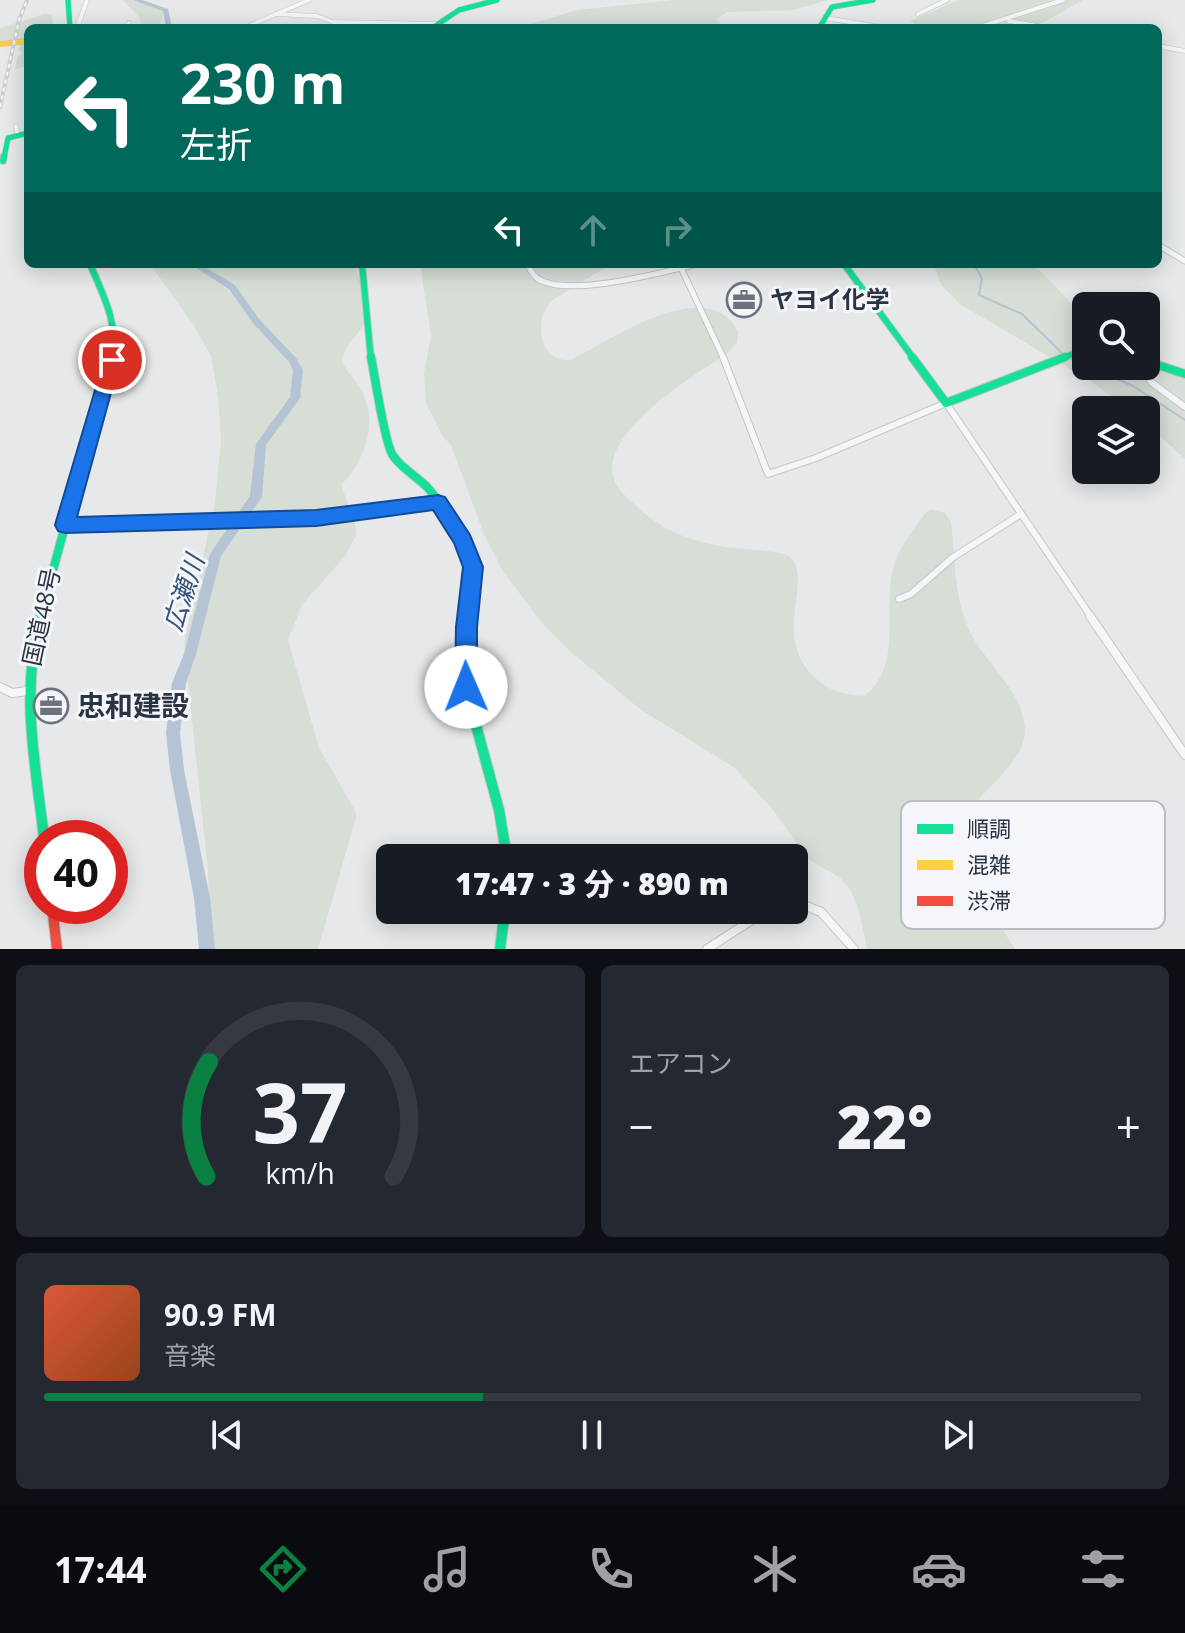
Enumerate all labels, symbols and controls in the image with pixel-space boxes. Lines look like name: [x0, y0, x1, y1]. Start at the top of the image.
text: 230 m: [180, 44, 346, 120]
icon: left: [48, 56, 152, 160]
text: 左折: [180, 120, 252, 169]
icon: left: [487, 208, 531, 252]
icon: ahead: [571, 208, 615, 252]
icon: right: [655, 208, 699, 252]
office icon: ヤヨイ化学: [725, 281, 763, 319]
place label: ヤヨイ化学: [770, 282, 890, 315]
map controls: [1072, 292, 1160, 484]
button: search: [1072, 292, 1160, 380]
pin: [78, 326, 146, 394]
icon: arrive: [90, 338, 134, 382]
button: layers: [1072, 396, 1160, 484]
water label: 広瀬川: [154, 547, 213, 635]
street label: 国道48号: [14, 565, 67, 669]
position arrow: [424, 645, 508, 729]
place label: 忠和建設: [77, 686, 189, 724]
office icon: 忠和建設: [32, 687, 70, 725]
legend: [901, 801, 1165, 929]
text: 順調: [967, 813, 1011, 843]
speed limit sign: 40: [24, 820, 128, 924]
text: 混雑: [967, 849, 1011, 879]
text: 17:47 · 3 分 · 890 m: [455, 863, 729, 904]
text: 渋滞: [967, 885, 1011, 915]
text: エアコン: [629, 1045, 733, 1081]
text: 37: [253, 1054, 348, 1167]
text: 22°: [837, 1085, 933, 1167]
text: −: [629, 1096, 654, 1156]
text: +: [1116, 1096, 1141, 1156]
text: km/h: [266, 1153, 335, 1192]
text: 90.9 FM: [164, 1294, 277, 1335]
text: 音楽: [164, 1337, 216, 1373]
icon: previous: [205, 1413, 249, 1457]
icon: pause: [570, 1413, 614, 1457]
icon: next: [936, 1413, 980, 1457]
icon: directions: [255, 1541, 311, 1597]
icon: music: [419, 1541, 475, 1597]
icon: phone: [583, 1541, 639, 1597]
icon: climate: [747, 1541, 803, 1597]
icon: car: [911, 1541, 967, 1597]
icon: filters: [1075, 1541, 1131, 1597]
text: 17:44: [54, 1545, 147, 1594]

